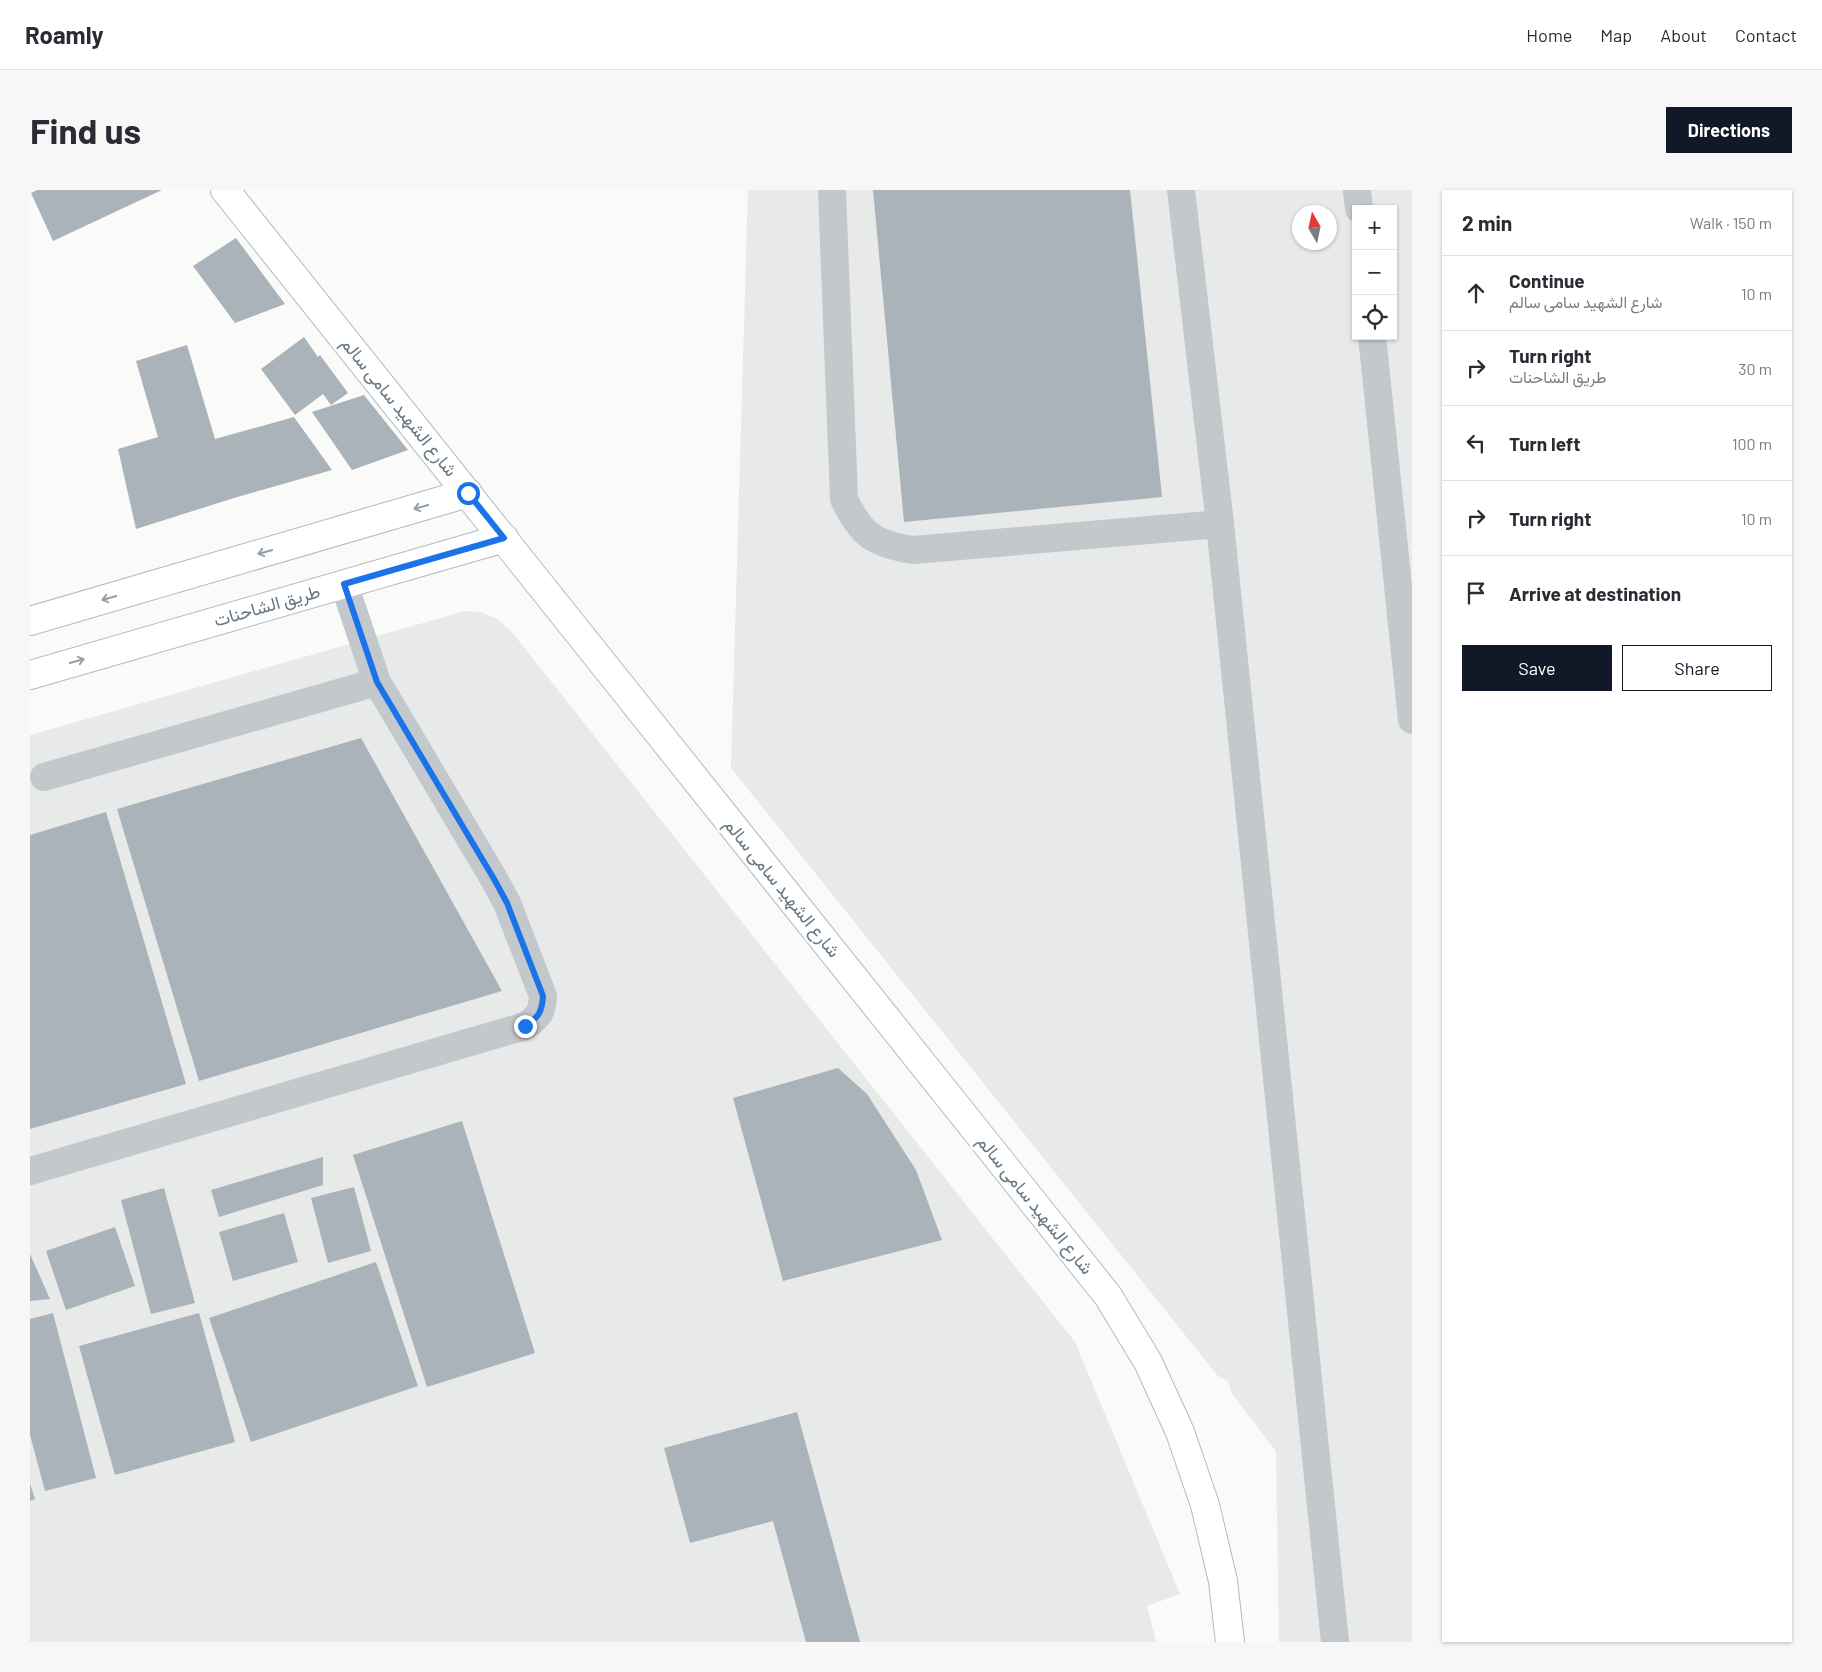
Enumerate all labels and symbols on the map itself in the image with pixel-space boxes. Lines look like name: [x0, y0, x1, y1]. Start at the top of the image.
north arrow: [1292, 205, 1337, 250]
street label: شارع الشهيد سامى سالم: [335, 332, 463, 482]
route start: [457, 482, 480, 505]
one-way arrow: [414, 502, 430, 512]
one-way arrow: [258, 548, 274, 558]
street label: طريق الشاحنات: [211, 579, 323, 632]
one-way arrow: [102, 594, 118, 603]
one-way arrow: [68, 656, 84, 666]
street label: شارع الشهيد سامى سالم: [718, 813, 846, 963]
route end: [514, 1015, 537, 1038]
street label: شارع الشهيد سامى سالم: [971, 1130, 1099, 1280]

